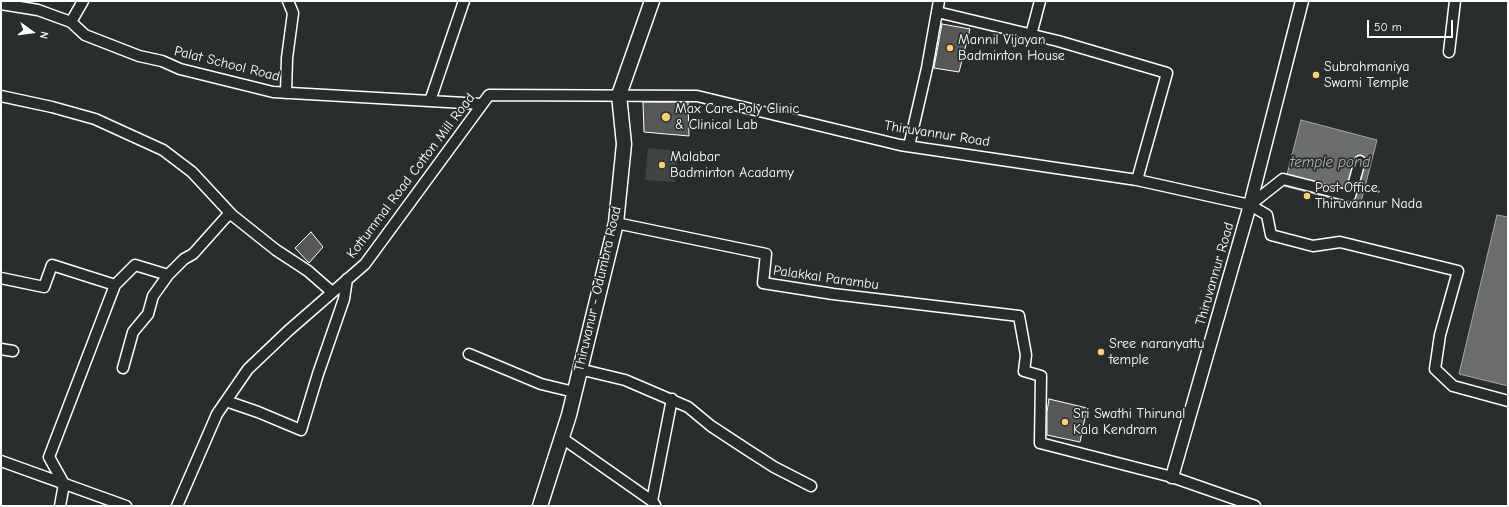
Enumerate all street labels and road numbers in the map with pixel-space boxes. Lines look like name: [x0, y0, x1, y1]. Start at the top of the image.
street label: Palat School Road: [172, 43, 282, 85]
street label: Kottummal Road Cotton Mill Road: [343, 90, 479, 262]
street label: Thiruvannur Road: [883, 117, 991, 151]
street label: Thiruvanur - Odumbra Road: [571, 205, 625, 373]
street label: Thiruvannur Road: [1192, 220, 1238, 328]
street label: Palakkal Parambu: [772, 262, 880, 294]

